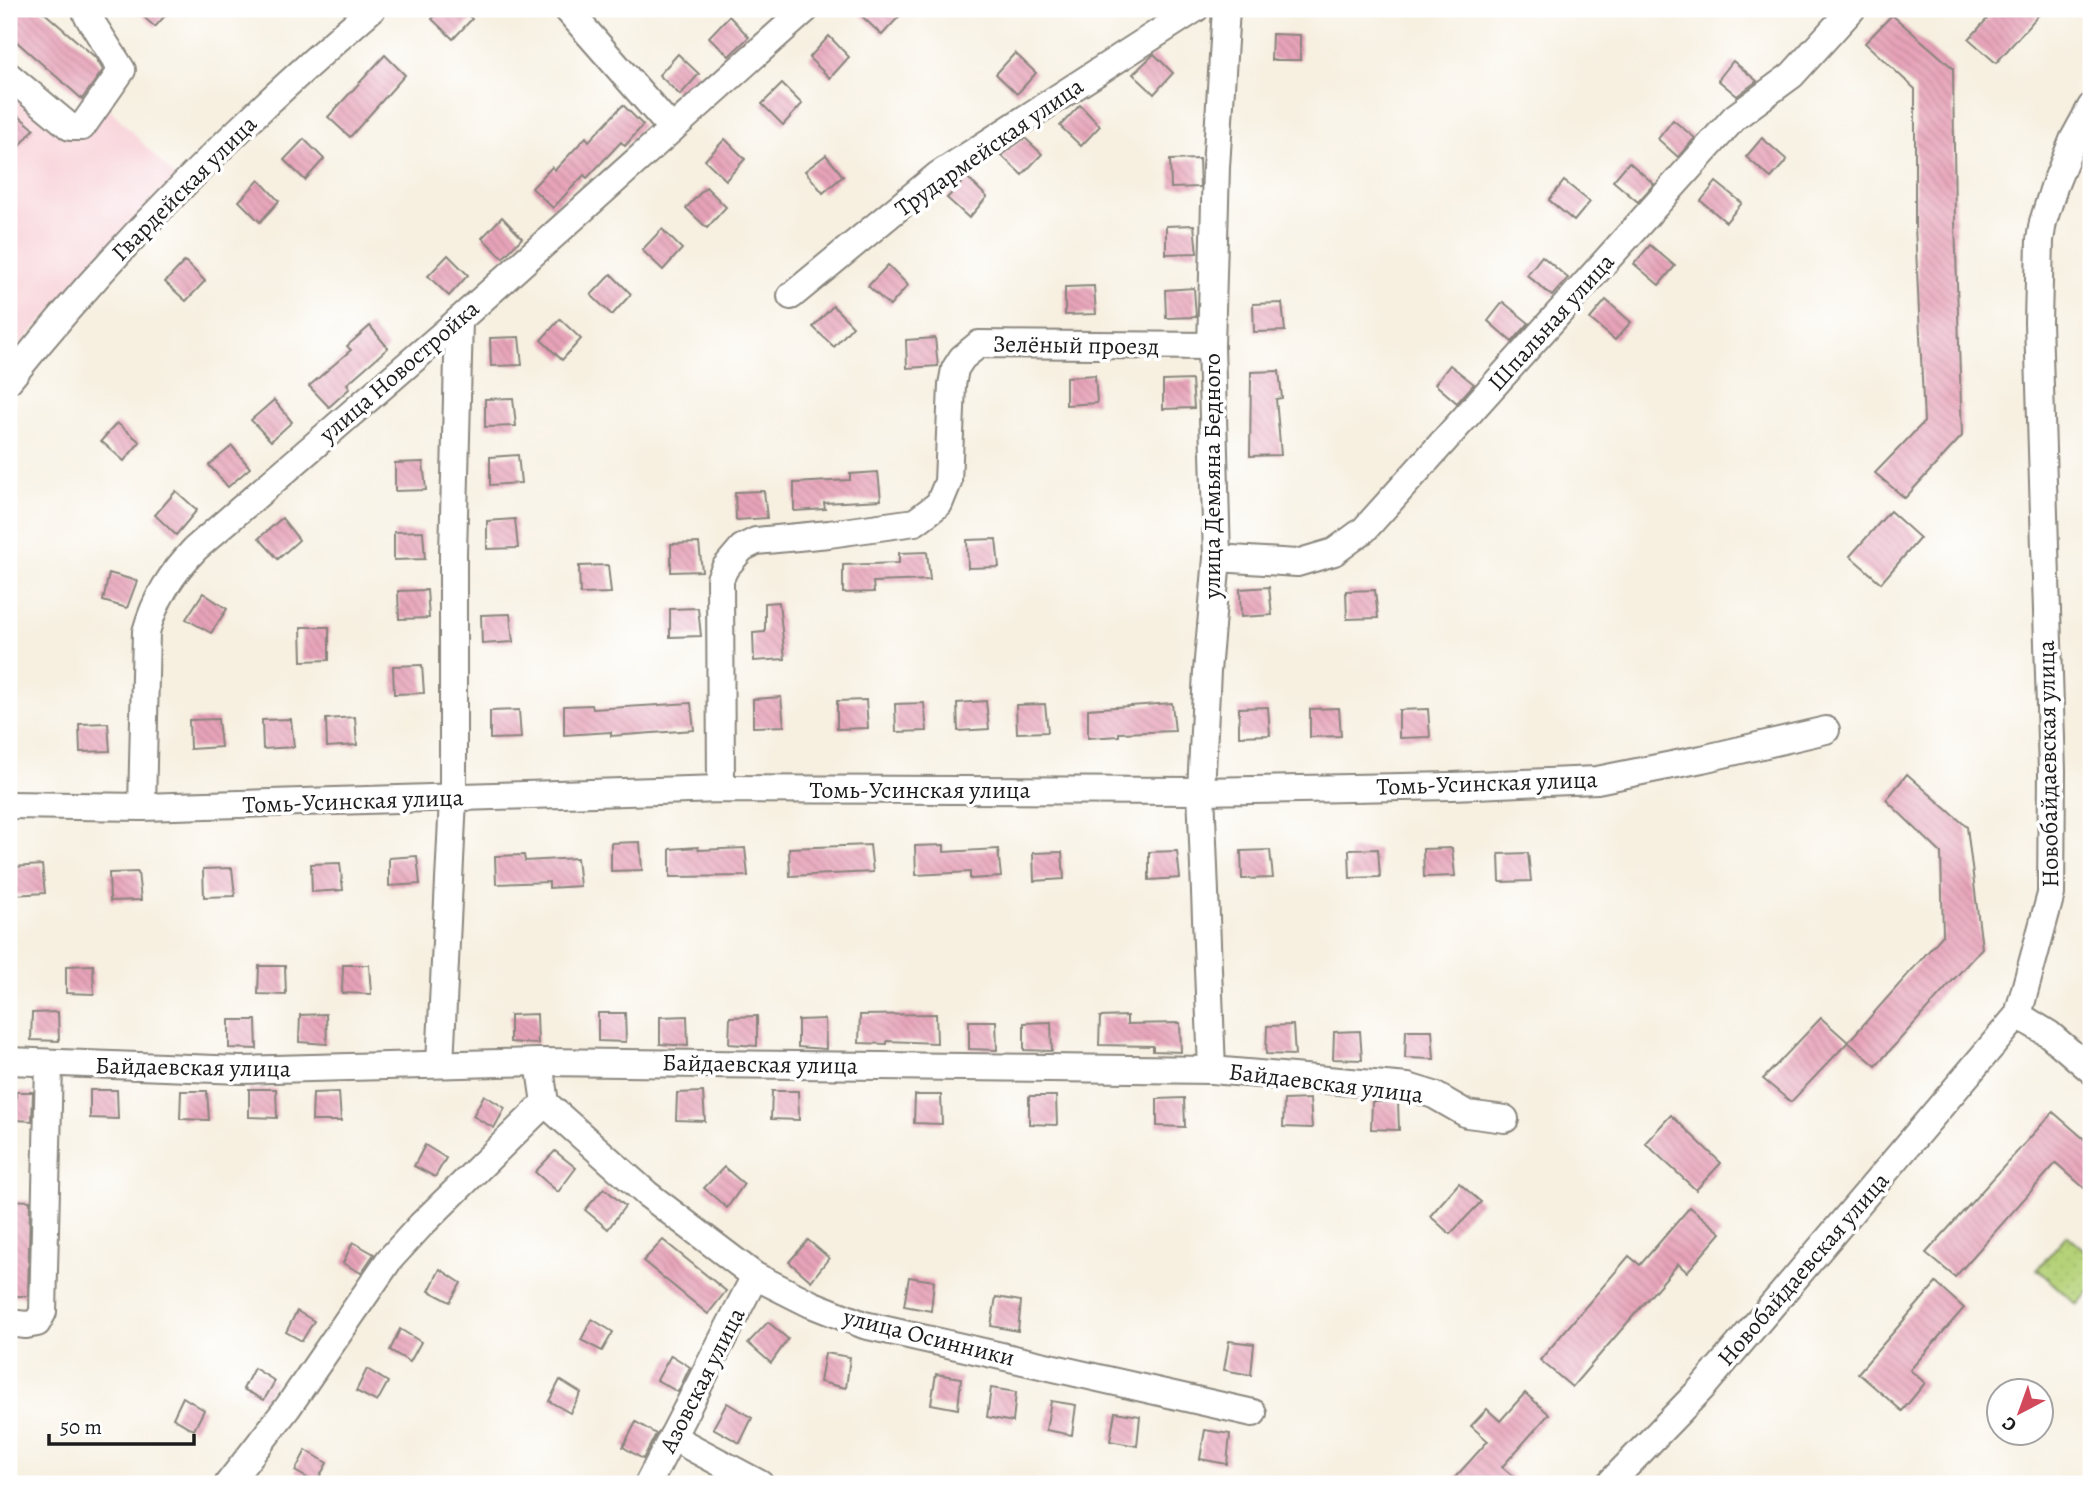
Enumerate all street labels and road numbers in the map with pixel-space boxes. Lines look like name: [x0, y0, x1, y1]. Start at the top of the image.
street label: Трудармейская улица: [888, 70, 1090, 224]
street label: Гвардейская улица: [104, 108, 264, 268]
street label: Шпальная улица: [1481, 246, 1621, 398]
street label: улица Новостройка: [311, 293, 486, 450]
street label: Зелёный проезд: [992, 328, 1160, 362]
street label: улица Демьяна Бедного: [1196, 353, 1228, 600]
street label: Новобайдаевская улица: [2030, 640, 2066, 888]
street label: Томь-Усинская улица: [1376, 763, 1598, 803]
street label: Томь-Усинская улица: [809, 774, 1031, 806]
street label: Томь-Усинская улица: [242, 781, 464, 821]
street label: Байдаевская улица: [662, 1046, 858, 1082]
street label: Байдаевская улица: [95, 1049, 291, 1085]
street label: Байдаевская улица: [1227, 1055, 1425, 1111]
street label: Новобайдаевская улица: [1710, 1165, 1896, 1373]
street label: улица Осинники: [839, 1300, 1018, 1374]
street label: Азовская улица: [651, 1302, 752, 1459]

